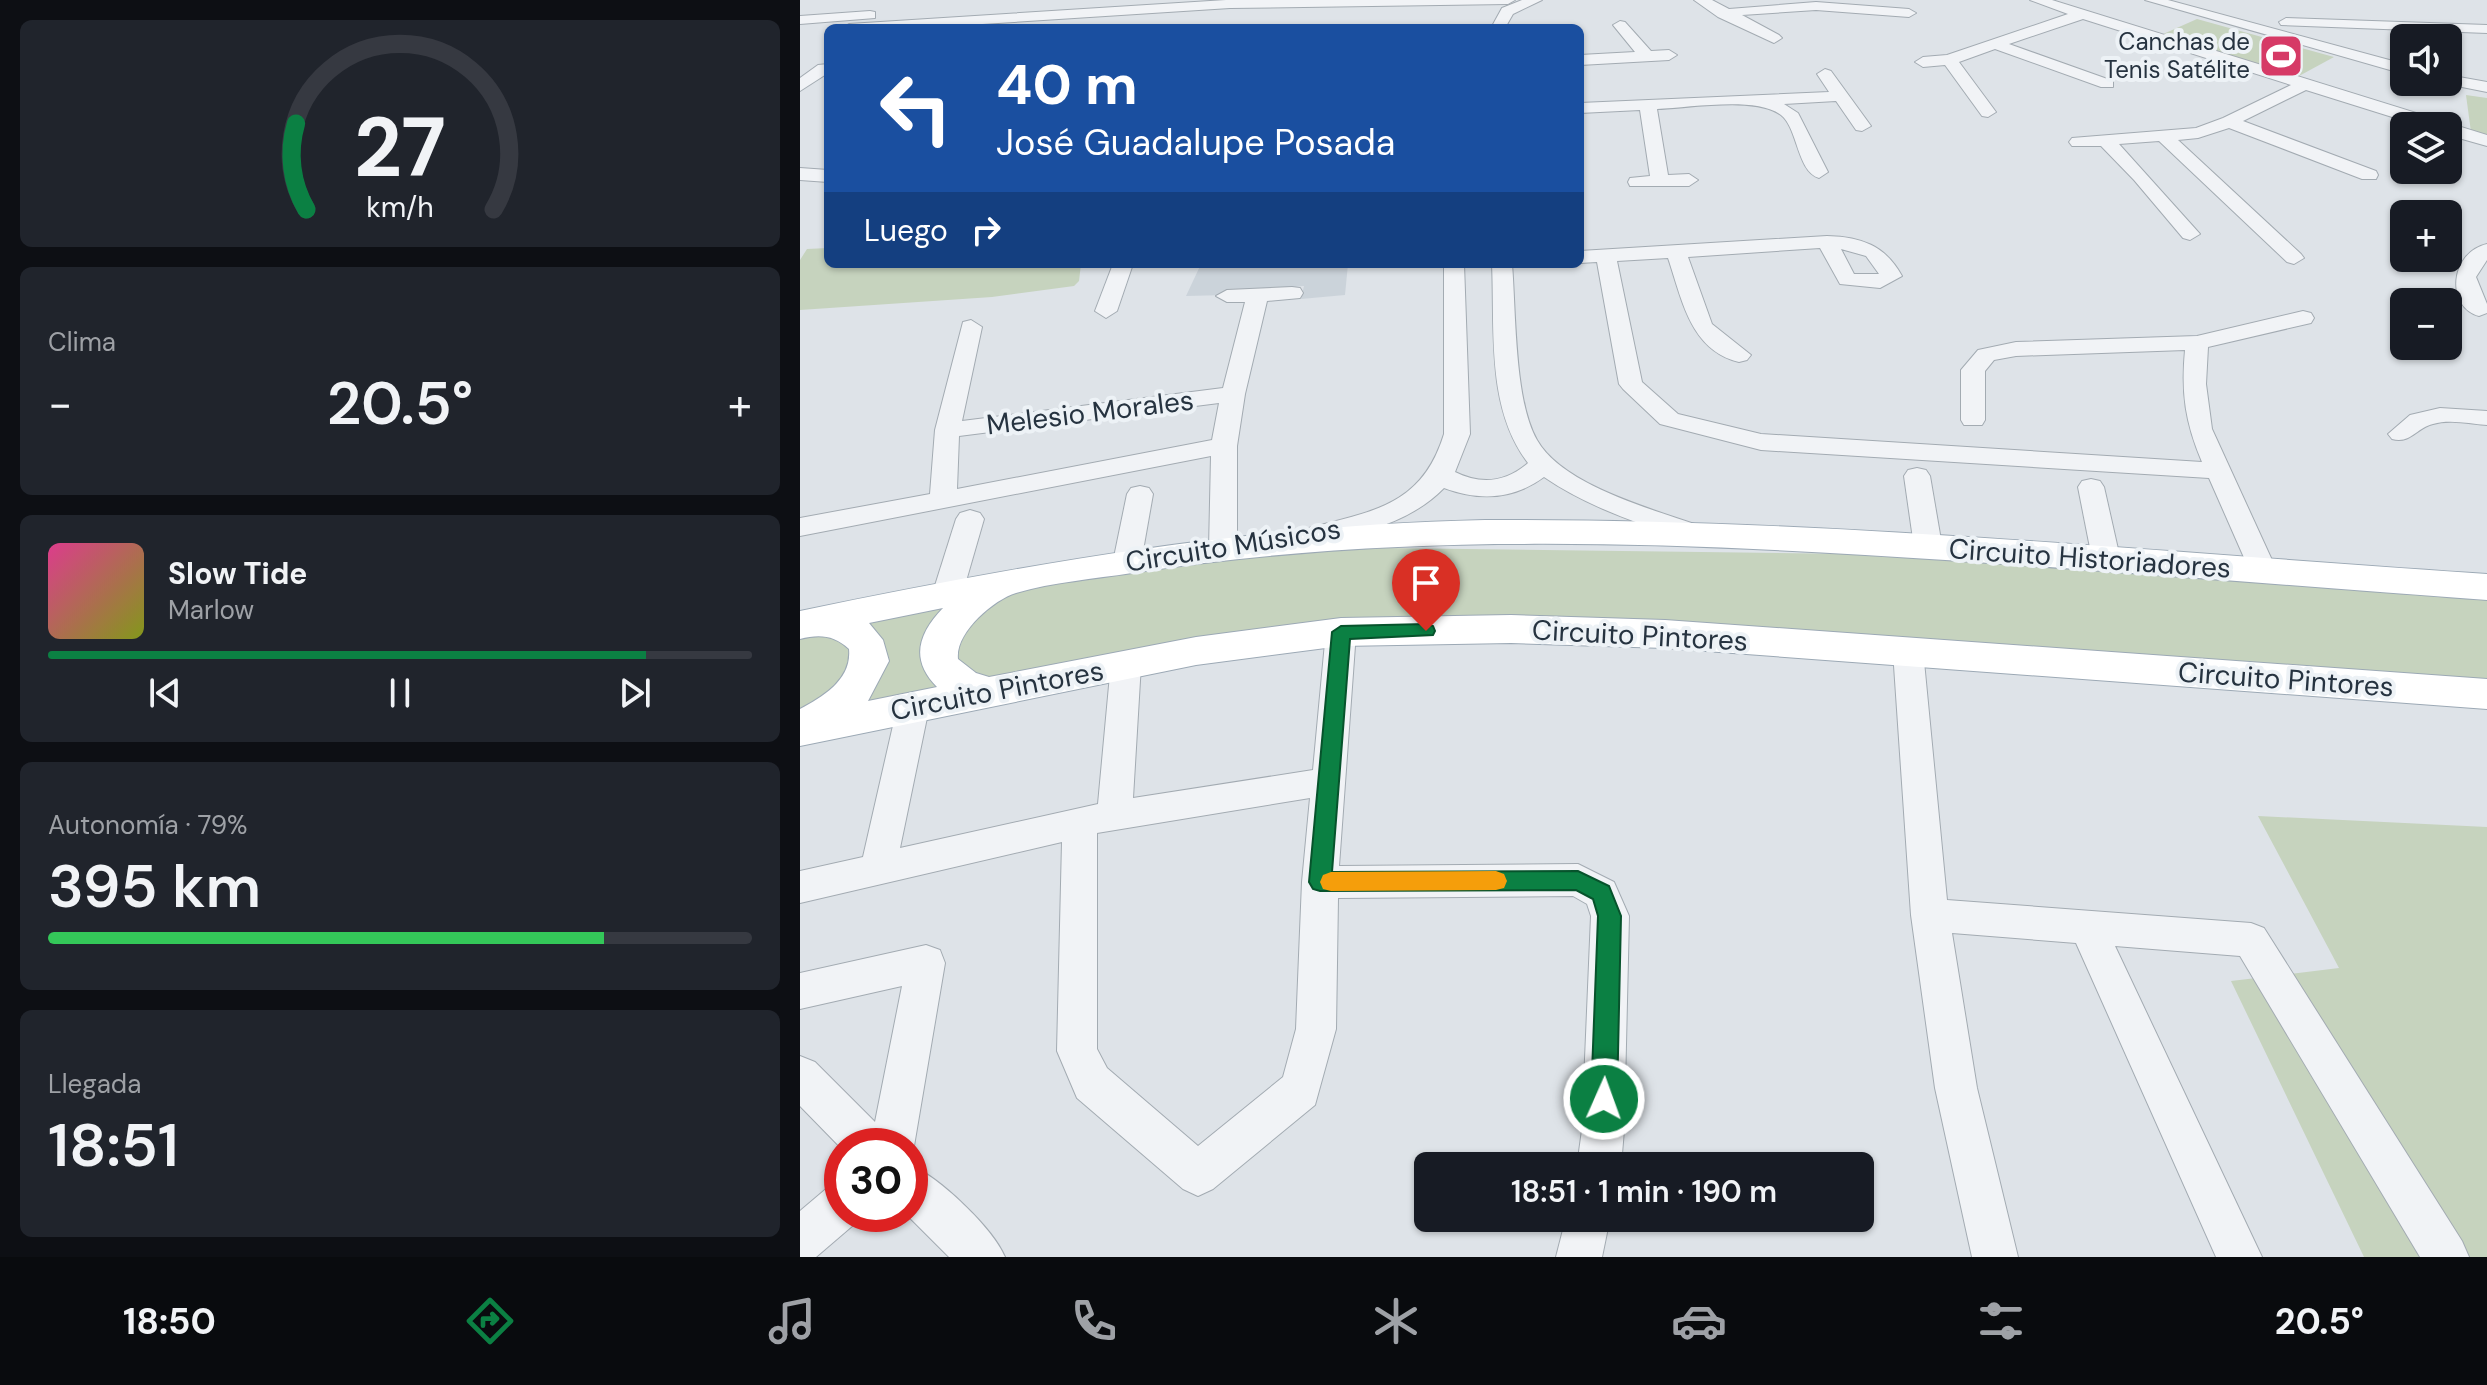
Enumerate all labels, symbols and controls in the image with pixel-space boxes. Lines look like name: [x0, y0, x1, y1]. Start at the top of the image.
map controls: [2390, 24, 2462, 360]
button: sound: [2390, 24, 2462, 96]
place label: Canchas de Tenis Satélite: [2104, 26, 2250, 85]
sports icon: Canchas de Tenis Satélite: [2257, 32, 2305, 80]
text: 40 m: [996, 48, 1138, 121]
icon: left: [864, 56, 968, 160]
text: 27: [354, 92, 446, 201]
button: layers: [2390, 112, 2462, 184]
text: José Guadalupe Posada: [996, 119, 1395, 166]
text: km/h: [366, 189, 434, 226]
button: +: [2390, 200, 2462, 272]
icon: right: [964, 208, 1008, 252]
text: Luego: [864, 211, 948, 250]
button: −: [2390, 288, 2462, 360]
text: Clima: [48, 325, 116, 359]
text: 20.5°: [327, 364, 473, 443]
text: −: [48, 375, 72, 433]
text: +: [728, 375, 752, 433]
street label: Melesio Morales: [984, 381, 1196, 444]
street label: Circuito Músicos: [1123, 510, 1343, 581]
street label: Circuito Historiadores: [1948, 530, 2232, 587]
pin: [1392, 549, 1460, 631]
text: Slow Tide: [168, 554, 307, 593]
icon: arrive: [1404, 561, 1448, 605]
text: Marlow: [168, 593, 254, 627]
street label: Circuito Pintores: [1531, 611, 1749, 660]
street label: Circuito Pintores: [888, 652, 1107, 729]
street label: Circuito Pintores: [2177, 654, 2395, 705]
icon: previous: [143, 671, 187, 715]
icon: pause: [378, 671, 422, 715]
icon: next: [613, 671, 657, 715]
text: Autonomía · 79%: [48, 808, 248, 842]
text: 395 km: [48, 847, 261, 926]
position arrow: [1562, 1057, 1646, 1141]
text: Llegada: [48, 1067, 141, 1101]
text: 18:51: [48, 1106, 179, 1185]
speed limit sign: 30: [824, 1128, 928, 1232]
text: 18:51 · 1 min · 190 m: [1511, 1172, 1777, 1211]
icon: directions: [462, 1293, 518, 1349]
icon: music: [764, 1293, 820, 1349]
icon: phone: [1066, 1293, 1122, 1349]
icon: climate: [1368, 1293, 1424, 1349]
icon: car: [1671, 1293, 1727, 1349]
icon: filters: [1973, 1293, 2029, 1349]
text: 18:50: [123, 1298, 216, 1345]
text: 20.5°: [2275, 1298, 2364, 1345]

